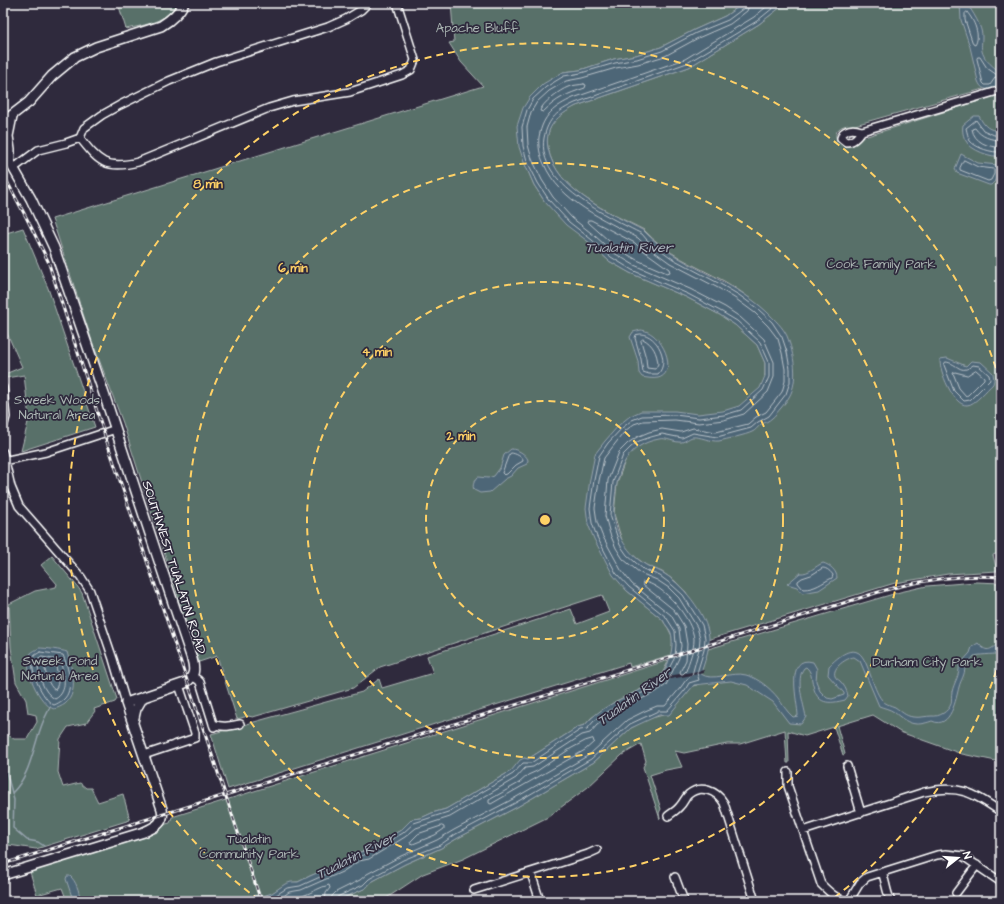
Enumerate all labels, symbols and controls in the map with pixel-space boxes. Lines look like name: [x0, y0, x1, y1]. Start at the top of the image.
park label: Apache Bluff: [436, 19, 518, 37]
text: 8 min: [193, 176, 223, 193]
water label: Tualatin River: [585, 238, 674, 258]
park label: Cook Family Park: [826, 255, 936, 274]
text: 6 min: [278, 260, 308, 277]
text: 4 min: [362, 344, 392, 361]
park label: Sweek Woods Natural Area: [14, 391, 101, 424]
text: 2 min: [446, 428, 475, 445]
street label: SOUTHWEST TUALATIN ROAD: [138, 478, 211, 657]
centre of rings: [538, 513, 552, 527]
park label: Sweek Pond Natural Area: [22, 652, 99, 685]
park label: Durham City Park: [872, 653, 982, 672]
water label: Tualatin River: [593, 662, 677, 731]
water label: Tualatin River: [313, 827, 401, 885]
park label: Tualatin Community Park: [199, 830, 299, 864]
north arrow: [938, 838, 978, 878]
text: N: [959, 850, 975, 861]

